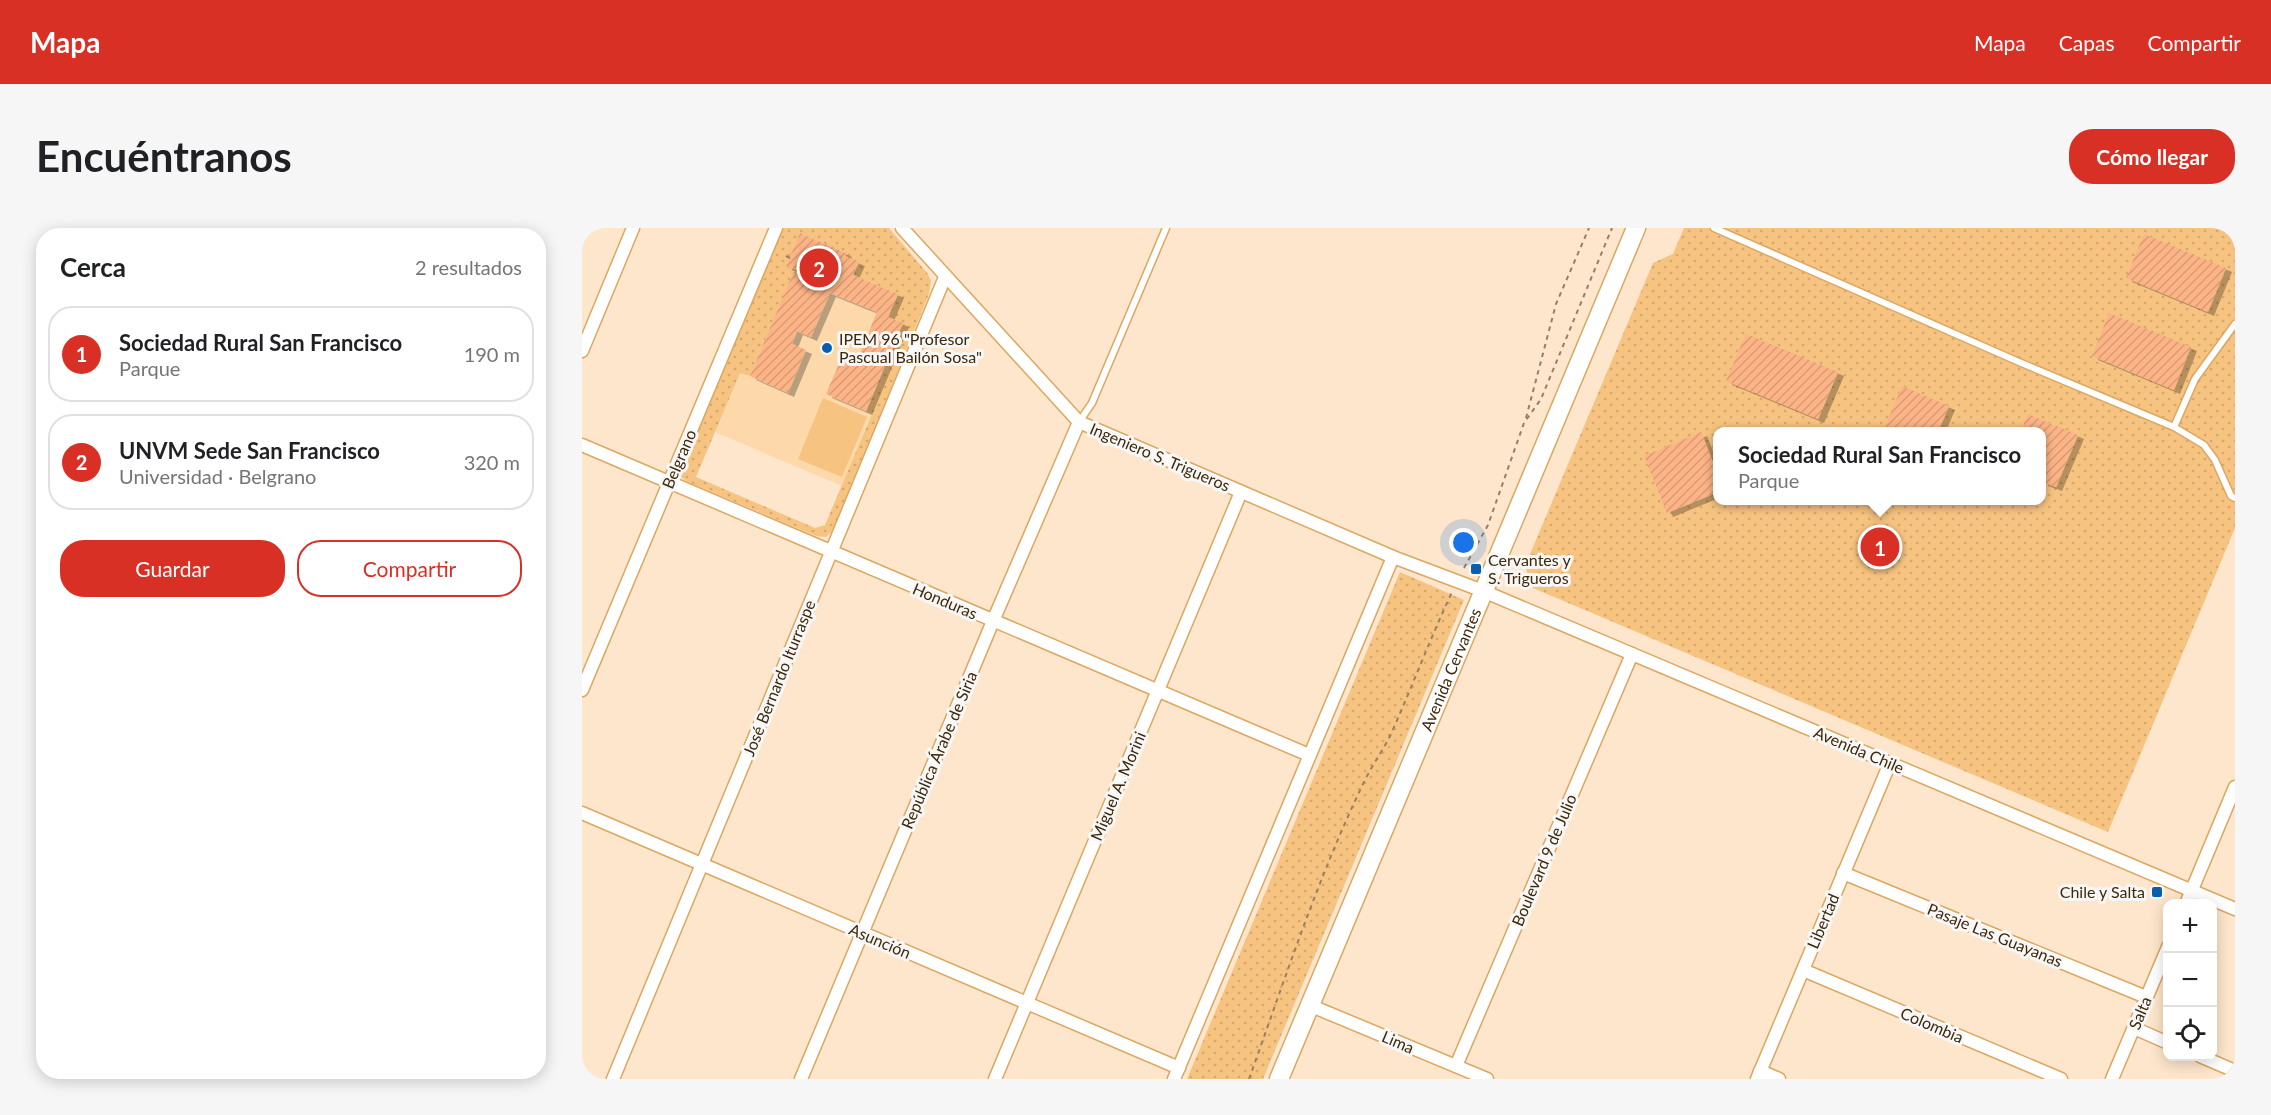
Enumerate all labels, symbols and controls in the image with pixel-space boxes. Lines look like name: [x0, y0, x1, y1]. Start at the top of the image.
text: Mapa: [30, 25, 100, 59]
text: Mapa: [1974, 30, 2026, 55]
text: Capas: [2059, 30, 2115, 55]
text: Compartir: [2148, 30, 2241, 55]
button: Cómo llegar: [2069, 129, 2235, 184]
text: Encuéntranos: [36, 131, 292, 181]
pin: 2: [800, 246, 838, 291]
text: Cerca: [60, 251, 126, 283]
text: 2 resultados: [415, 255, 522, 279]
text: Sociedad Rural San Francisco: [119, 329, 402, 356]
place label: IPEM 96 "Profesor Pascual Bailón Sosa": [839, 329, 982, 366]
marker: IPEM 96 "Profesor Pascual Bailón Sosa": [820, 341, 834, 355]
text: 1: [76, 342, 87, 366]
text: 190 m: [464, 342, 520, 366]
text: Parque: [119, 356, 180, 380]
street label: Ingeniero S. Trigueros: [1087, 418, 1233, 495]
street label: Belgrano: [658, 426, 699, 491]
popup: [1713, 427, 2046, 505]
text: UNVM Sede San Francisco: [119, 437, 380, 464]
text: Sociedad Rural San Francisco: [1738, 441, 2021, 468]
text: 2: [76, 450, 87, 474]
text: 320 m: [464, 450, 520, 474]
text: Universidad · Belgrano: [119, 464, 316, 488]
text: Parque: [1738, 468, 1799, 492]
pin: 1: [1860, 524, 1900, 570]
your location: [1449, 528, 1478, 557]
button: Guardar: [60, 540, 285, 597]
button: Compartir: [297, 540, 522, 597]
place label: Cervantes y S. Trigueros: [1488, 550, 1571, 587]
marker: Cervantes y S. Trigueros: [1469, 562, 1483, 576]
street label: Honduras: [910, 578, 980, 623]
street label: José Bernardo Iturraspe: [738, 597, 819, 759]
street label: Avenida Cervantes: [1416, 605, 1484, 734]
street label: República Árabe de Siria: [897, 668, 980, 831]
street label: Avenida Chile: [1811, 722, 1907, 777]
street label: Miguel A. Morini: [1086, 729, 1149, 843]
street label: Boulevard 9 de Julio: [1507, 791, 1580, 929]
place label: Chile y Salta: [2060, 882, 2145, 901]
marker: Chile y Salta: [2150, 885, 2164, 899]
street label: Libertad: [1802, 890, 1843, 951]
street label: Pasaje Las Guayanas: [1925, 899, 2065, 970]
map controls: [2163, 899, 2217, 1061]
button: +: [2163, 899, 2217, 953]
street label: Asunción: [847, 919, 914, 962]
button: −: [2163, 953, 2217, 1007]
street label: Salta: [2124, 993, 2155, 1032]
street label: Colombia: [1898, 1003, 1966, 1046]
button: locate: [2163, 1007, 2217, 1061]
street label: Lima: [1379, 1026, 1417, 1057]

